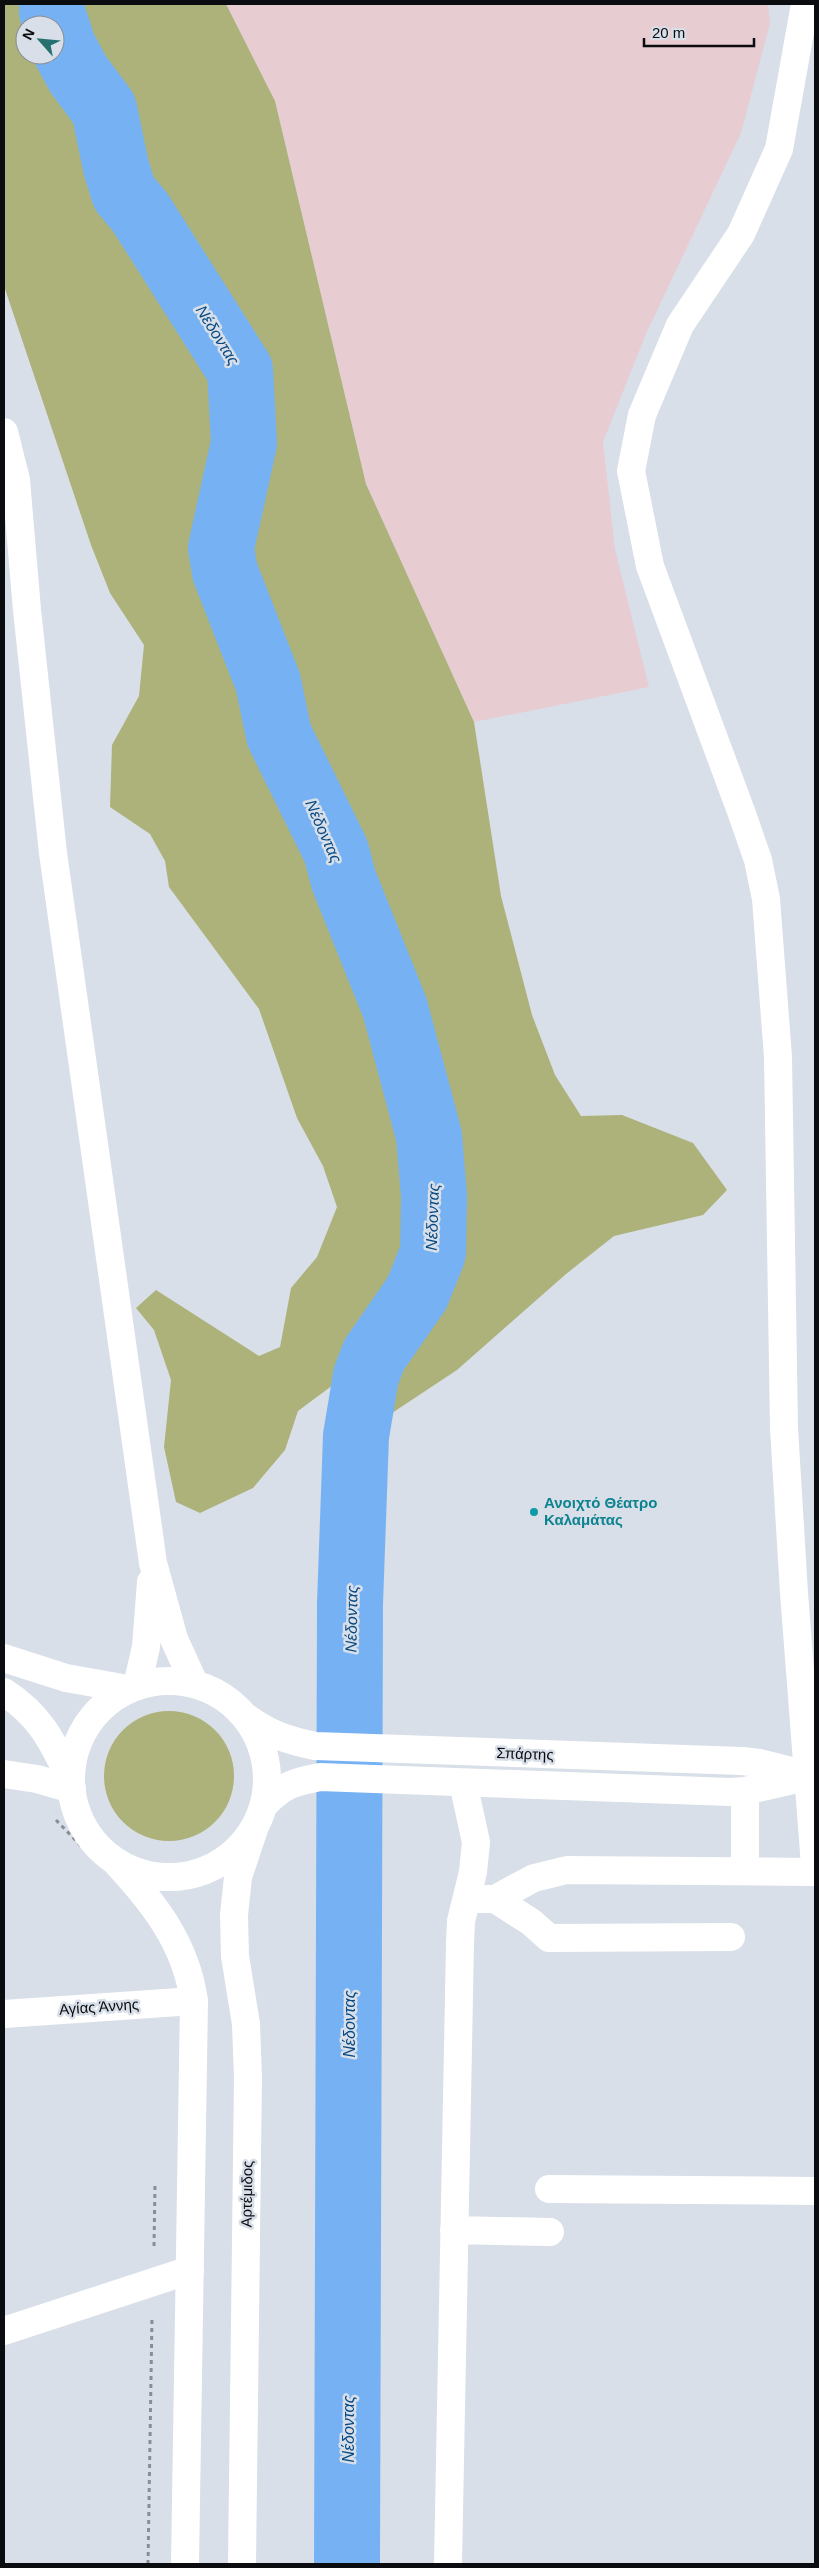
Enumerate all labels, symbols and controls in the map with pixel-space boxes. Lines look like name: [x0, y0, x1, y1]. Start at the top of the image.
north arrow: [15, 15, 65, 65]
scale bar: [644, 15, 754, 47]
text: 20 m: [652, 24, 685, 41]
text: N: [19, 26, 38, 42]
water label: Νέδoντας: [193, 302, 243, 368]
water label: Νέδoντας: [302, 797, 345, 865]
water label: Νέδoντας: [423, 1183, 442, 1251]
place label: Ανοιχτό Θέατρο Καλαμάτας: [544, 1494, 657, 1528]
marker: Ανοιχτό Θέατρο Καλαμάτας: [528, 1506, 540, 1518]
water label: Νέδoντας: [342, 1585, 361, 1653]
street label: Σπάρτης: [496, 1744, 554, 1763]
water label: Νέδoντας: [341, 1990, 358, 2058]
street label: Αγίας Άννης: [58, 1995, 140, 2018]
street label: Αρτέμιδος: [237, 2160, 256, 2228]
water label: Νέδoντας: [340, 2395, 357, 2463]

